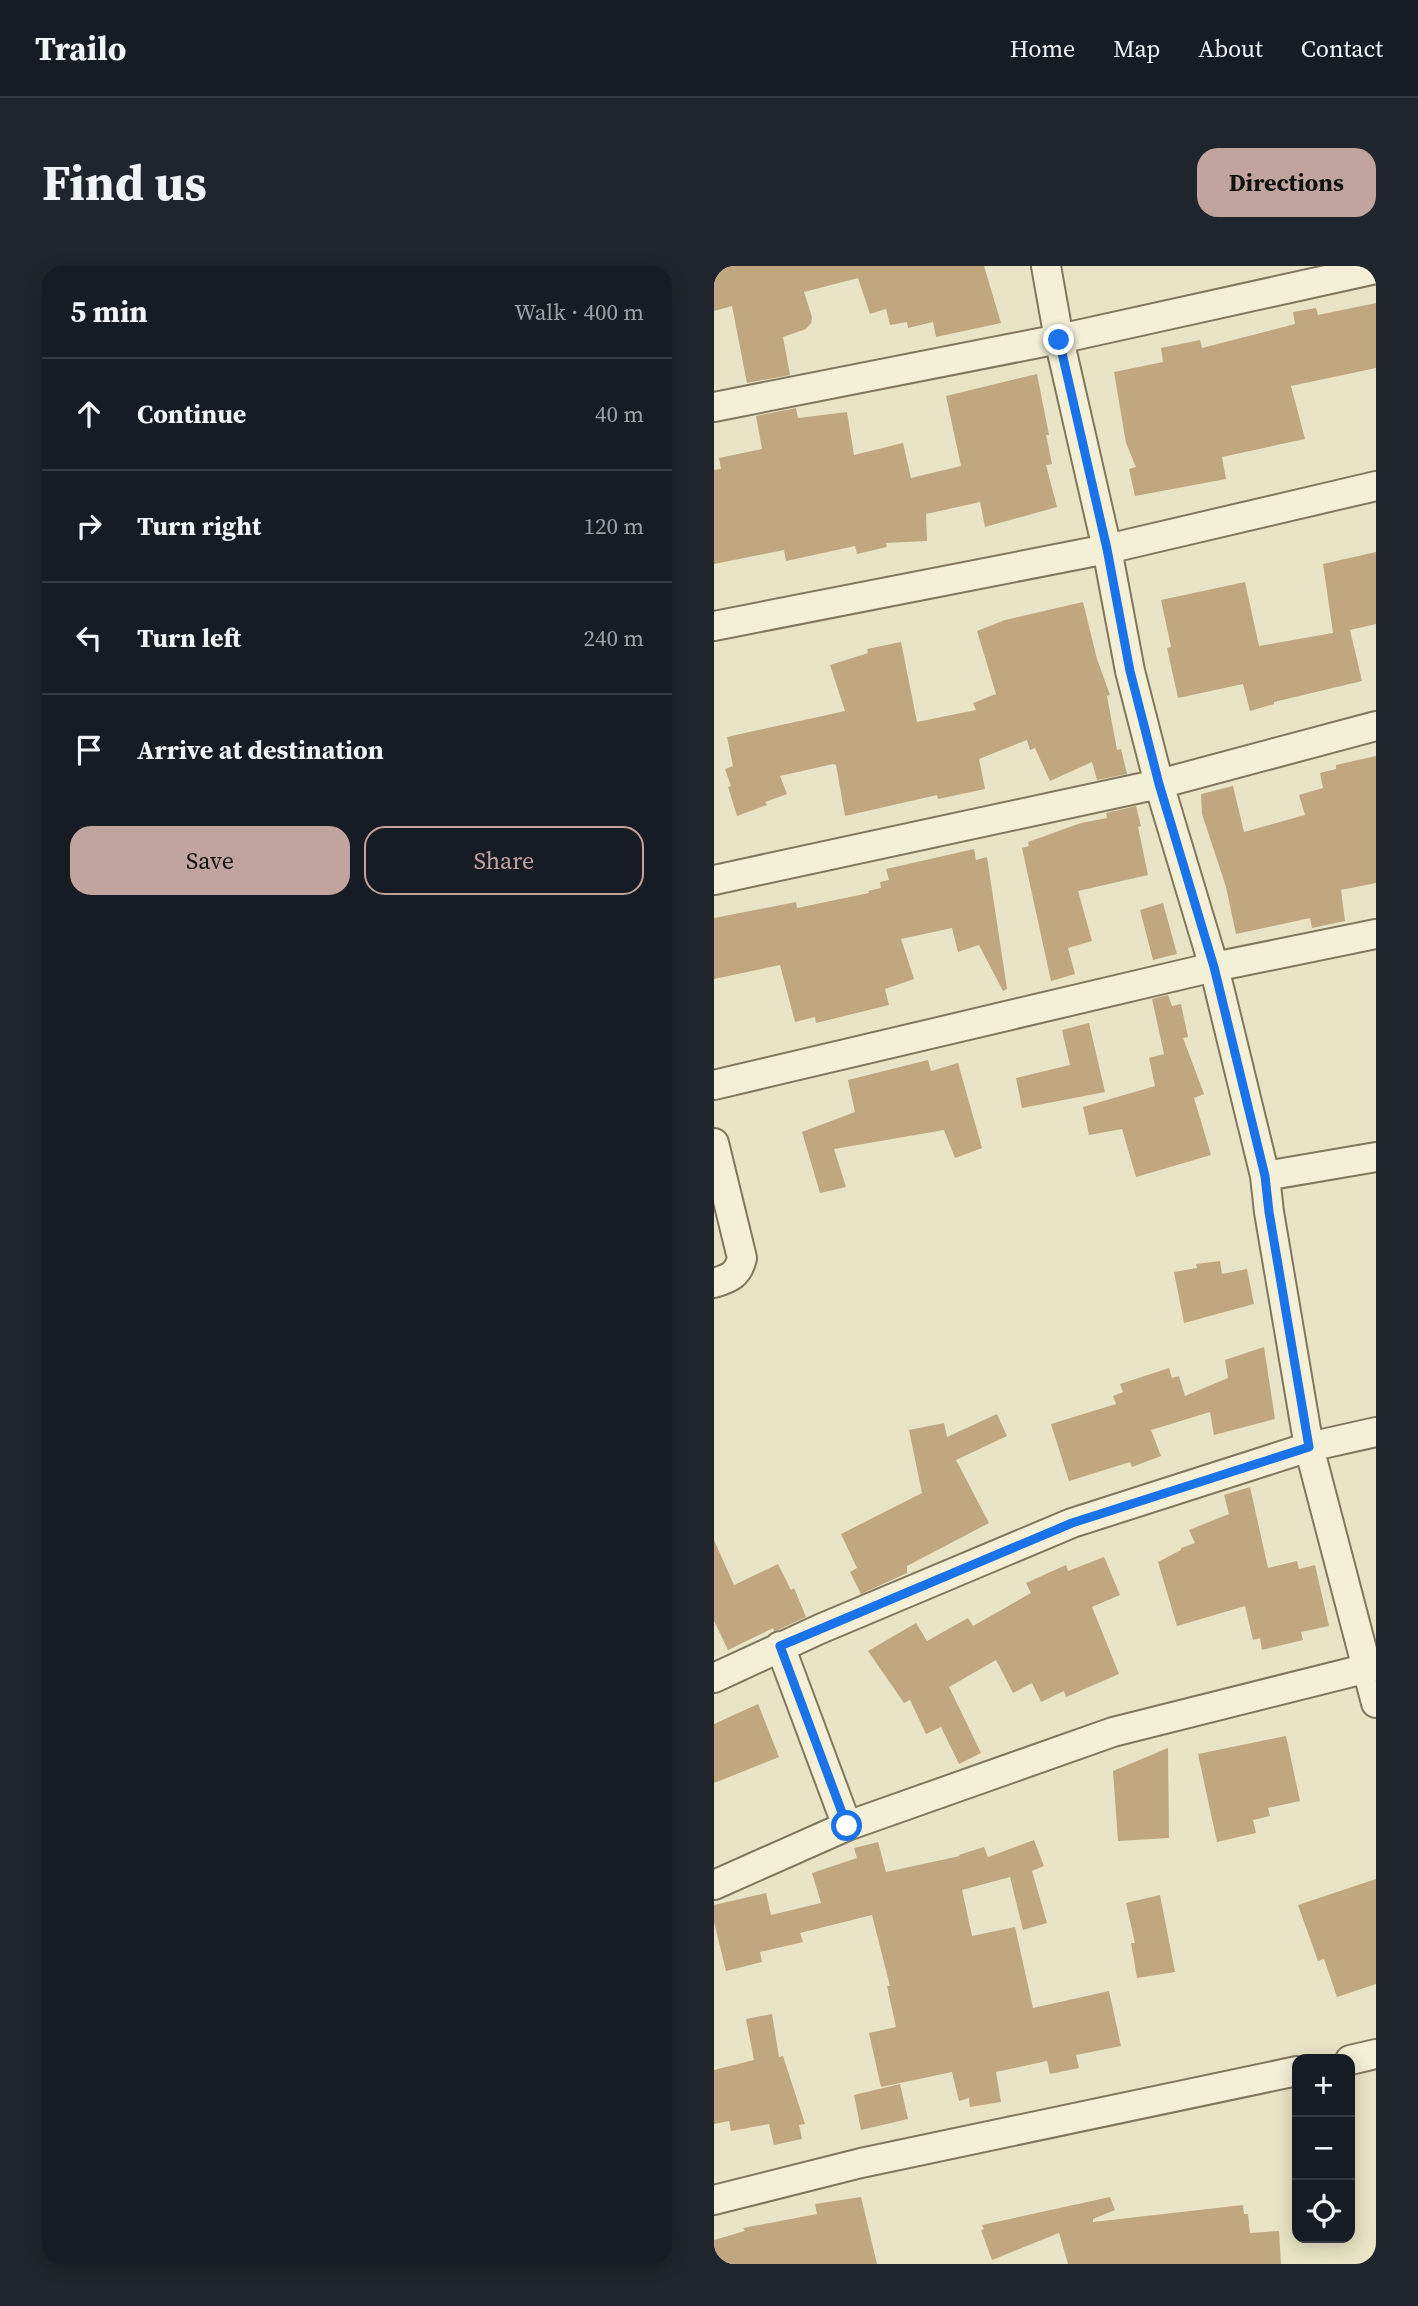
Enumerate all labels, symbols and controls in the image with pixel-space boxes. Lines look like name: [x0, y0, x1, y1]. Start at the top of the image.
text: Trailo: [35, 26, 127, 71]
text: Home: [1010, 32, 1075, 65]
text: Map: [1113, 32, 1160, 65]
text: About: [1198, 32, 1263, 65]
text: Contact: [1301, 32, 1383, 65]
button: Directions: [1197, 148, 1376, 217]
text: Find us: [42, 149, 207, 216]
text: 5 min: [70, 291, 148, 332]
text: Walk · 400 m: [514, 296, 644, 328]
route end: [1043, 324, 1074, 355]
icon: ahead: [70, 395, 108, 433]
text: Continue: [137, 396, 246, 432]
text: 40 m: [595, 398, 644, 430]
icon: right: [70, 507, 108, 545]
text: Turn right: [137, 508, 261, 544]
text: 120 m: [583, 510, 644, 542]
icon: left: [70, 619, 108, 657]
text: Turn left: [137, 620, 241, 656]
text: 240 m: [583, 622, 644, 654]
icon: arrive: [70, 731, 108, 769]
text: Arrive at destination: [137, 732, 384, 768]
button: Save: [70, 826, 350, 895]
button: Share: [364, 826, 644, 895]
route start: [831, 1810, 862, 1841]
map controls: [1292, 2054, 1355, 2243]
button: +: [1292, 2054, 1355, 2117]
button: −: [1292, 2117, 1355, 2180]
button: locate: [1292, 2180, 1355, 2243]

